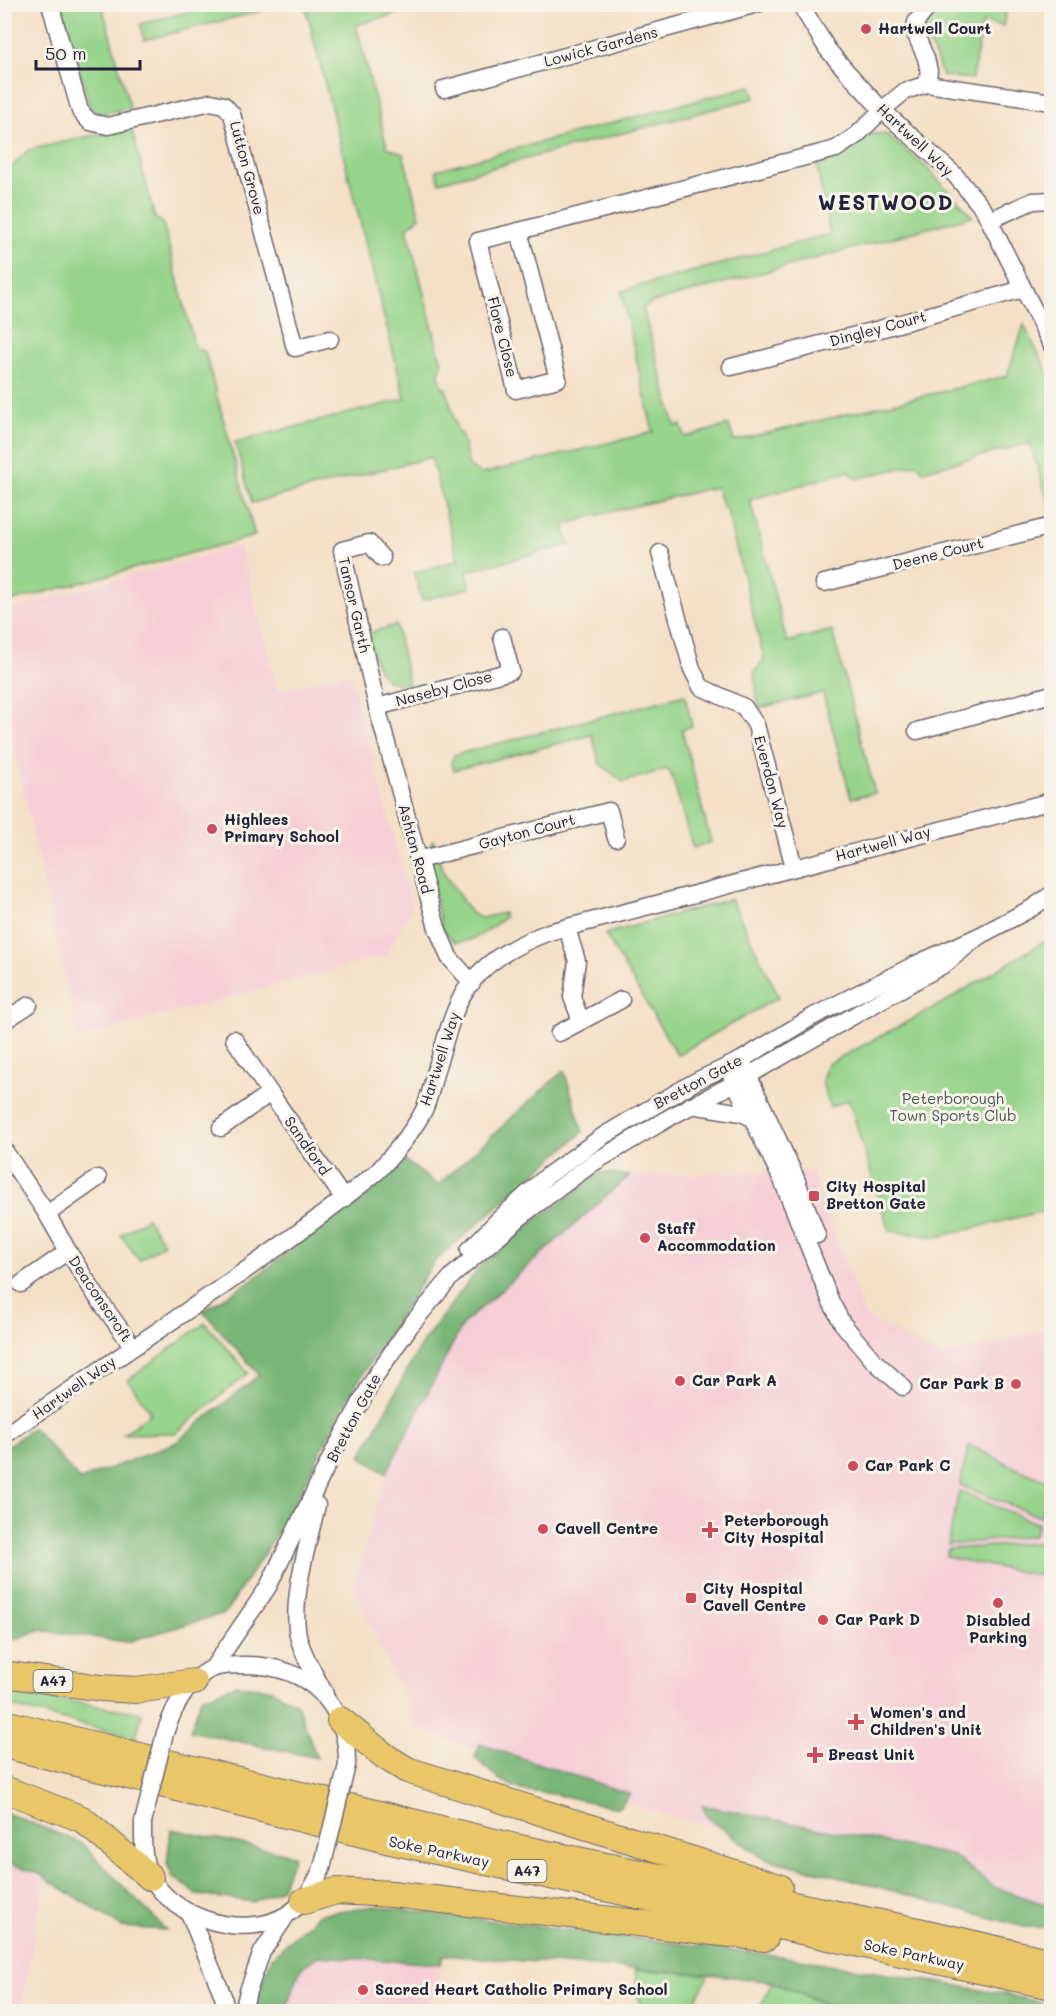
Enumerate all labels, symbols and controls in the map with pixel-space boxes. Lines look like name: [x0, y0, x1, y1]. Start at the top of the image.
place label: Hartwell Court: [878, 18, 991, 38]
street label: Lowick Gardens: [542, 21, 660, 71]
marker: Hartwell Court: [859, 22, 873, 36]
scale bar: [36, 33, 140, 71]
text: 50 m: [45, 41, 87, 65]
street label: Hartwell Way: [873, 99, 958, 180]
street label: Lutton Grove: [226, 119, 270, 217]
district label: WESTWOOD: [818, 188, 954, 215]
street label: Flore Close: [483, 294, 523, 379]
street label: Dingley Court: [827, 305, 928, 351]
street label: Deene Court: [890, 532, 985, 574]
street label: Tansor Garth: [334, 555, 376, 655]
street label: Naseby Close: [393, 666, 494, 711]
street label: Everdon Way: [750, 733, 794, 830]
street label: Ashton Road: [394, 802, 438, 896]
place label: Highlees Primary School: [224, 809, 339, 846]
street label: Gayton Court: [476, 809, 577, 853]
street label: Hartwell Way: [833, 821, 933, 865]
marker: Highlees Primary School: [205, 822, 219, 836]
street label: Hartwell Way: [414, 1009, 464, 1108]
street label: Bretton Gate: [650, 1049, 745, 1113]
park label: Peterborough Town Sports Club: [889, 1088, 1017, 1125]
street label: Sandford: [280, 1112, 335, 1179]
place label: City Hospital Bretton Gate: [826, 1176, 926, 1213]
marker: City Hospital Bretton Gate: [807, 1189, 821, 1203]
place label: Staff Accommodation: [657, 1218, 776, 1255]
marker: Staff Accommodation: [638, 1231, 652, 1245]
street label: Deaconscroft: [65, 1251, 137, 1345]
street label: Hartwell Way: [28, 1351, 119, 1423]
street label: Bretton Gate: [321, 1370, 385, 1465]
place label: Car Park A: [692, 1370, 777, 1390]
place label: Car Park B: [920, 1373, 1004, 1393]
marker: Car Park A: [673, 1374, 687, 1388]
marker: Car Park B: [1009, 1377, 1023, 1391]
place label: Car Park C: [865, 1455, 950, 1475]
marker: Car Park C: [846, 1459, 860, 1473]
place label: Peterborough City Hospital: [724, 1510, 829, 1547]
place label: Cavell Centre: [555, 1518, 658, 1538]
marker: Peterborough City Hospital: [701, 1521, 719, 1539]
marker: Cavell Centre: [536, 1522, 550, 1536]
place label: City Hospital Cavell Centre: [703, 1578, 806, 1615]
marker: City Hospital Cavell Centre: [684, 1591, 698, 1605]
marker: Disabled Parking: [991, 1596, 1005, 1610]
place label: Car Park D: [835, 1609, 920, 1629]
place label: Disabled Parking: [966, 1610, 1031, 1647]
marker: Car Park D: [816, 1613, 830, 1627]
road number: A47: [34, 1670, 72, 1692]
place label: Women's and Children's Unit: [870, 1702, 982, 1739]
marker: Women's and Children's Unit: [847, 1713, 865, 1731]
place label: Breast Unit: [828, 1744, 915, 1764]
marker: Breast Unit: [806, 1746, 824, 1764]
street label: Soke Parkway: [387, 1831, 491, 1871]
road number: A47: [508, 1860, 546, 1882]
street label: Soke Parkway: [862, 1934, 966, 1974]
place label: Sacred Heart Catholic Primary School: [375, 1979, 668, 1999]
marker: Sacred Heart Catholic Primary School: [356, 1983, 370, 1997]

